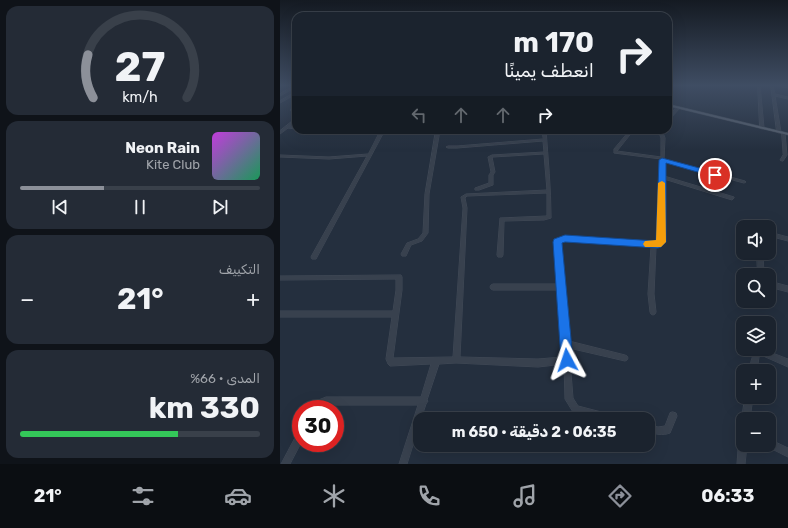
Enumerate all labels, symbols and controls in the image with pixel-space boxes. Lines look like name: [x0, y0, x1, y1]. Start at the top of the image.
text: 170 m: [513, 26, 594, 59]
icon: right: [608, 28, 660, 80]
text: 27: [115, 42, 165, 91]
text: انعطف يمينًا: [504, 60, 594, 82]
text: km/h: [122, 89, 158, 106]
icon: left: [408, 104, 430, 126]
icon: ahead: [450, 104, 472, 126]
icon: ahead: [492, 104, 514, 126]
icon: right: [534, 104, 556, 126]
text: Neon Rain: [125, 139, 200, 157]
text: Kite Club: [146, 157, 200, 172]
pin: [698, 158, 732, 192]
icon: arrive: [704, 164, 726, 186]
icon: previous: [49, 196, 71, 218]
icon: pause: [129, 196, 151, 218]
icon: next: [209, 196, 231, 218]
map controls: [736, 220, 776, 452]
button: sound: [736, 220, 776, 260]
text: التكييف: [219, 262, 260, 277]
button: search: [736, 268, 776, 308]
text: 21°: [117, 281, 164, 317]
text: −: [20, 286, 34, 313]
text: +: [246, 286, 260, 313]
button: layers: [736, 316, 776, 356]
position arrow: [546, 339, 588, 381]
button: +: [736, 364, 776, 404]
text: المدى · 66%: [190, 371, 260, 386]
text: 330 km: [149, 390, 260, 426]
speed limit sign: 30: [292, 400, 344, 452]
button: −: [736, 412, 776, 452]
text: 06:35 · 2 دقيقة · 650 m: [452, 423, 616, 441]
icon: filters: [129, 482, 157, 510]
icon: car: [224, 482, 252, 510]
icon: climate: [320, 482, 348, 510]
icon: phone: [415, 482, 443, 510]
icon: music: [511, 482, 539, 510]
icon: directions: [606, 482, 634, 510]
text: 21°: [34, 485, 62, 507]
text: 06:33: [701, 485, 754, 507]

